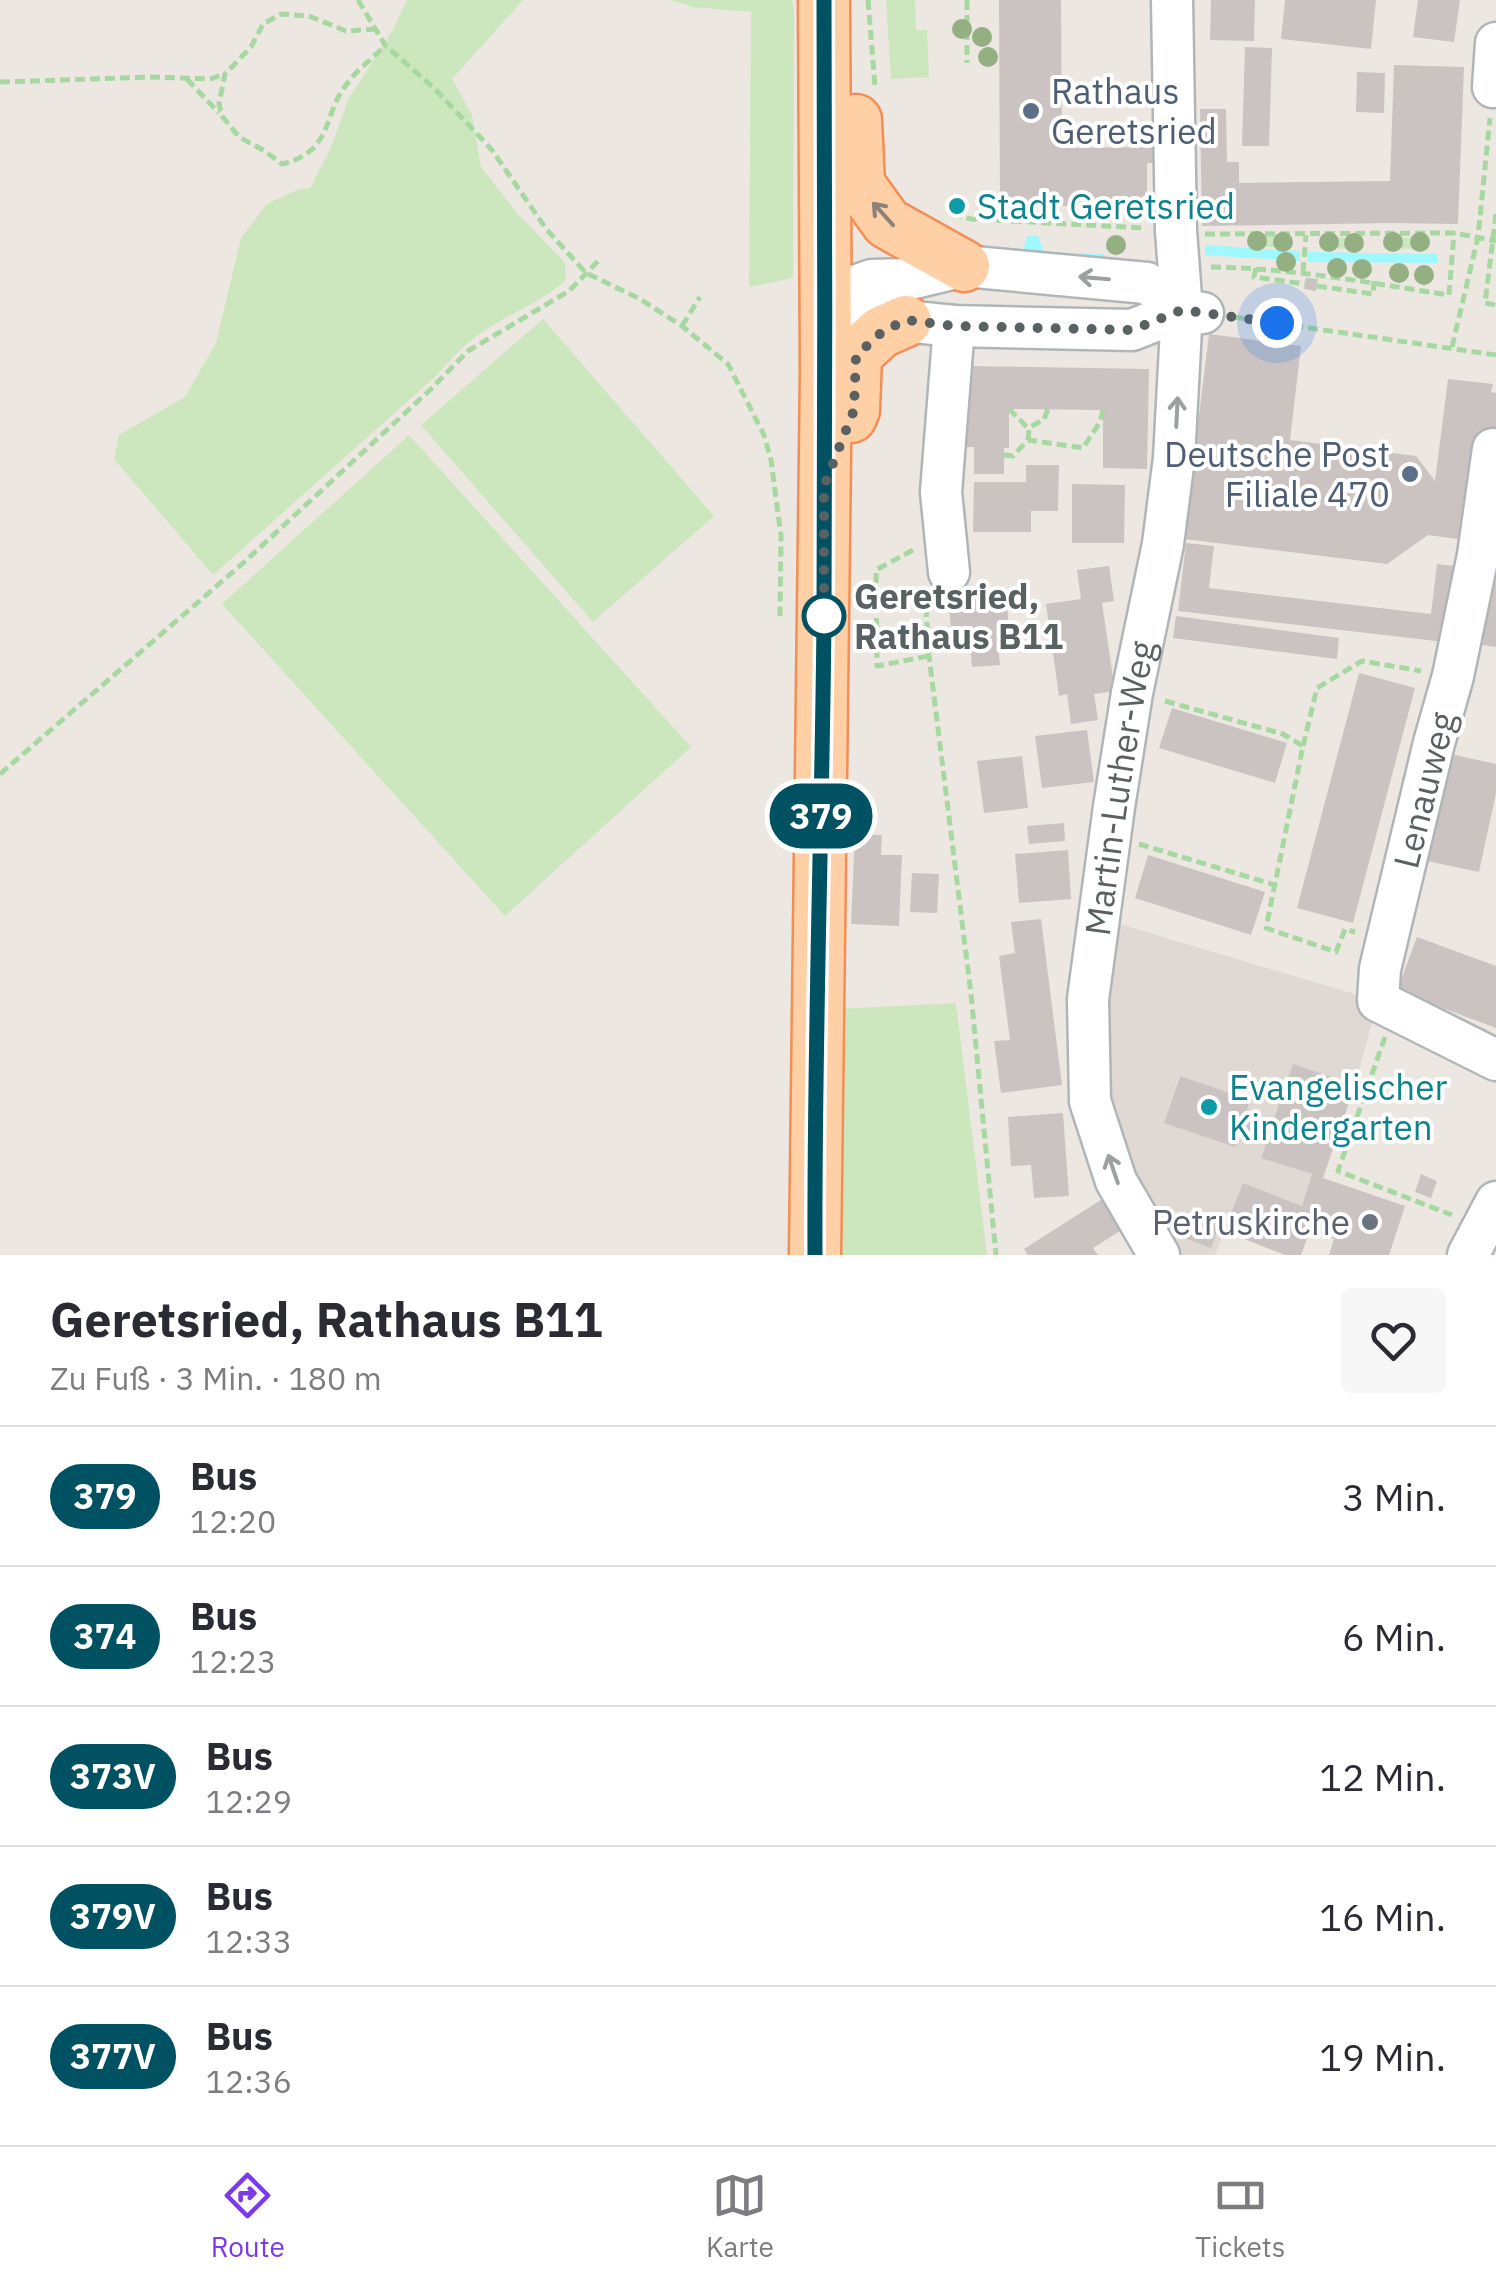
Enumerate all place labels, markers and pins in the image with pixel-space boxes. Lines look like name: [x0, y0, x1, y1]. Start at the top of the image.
place label: Rathaus Geretsried: [1051, 68, 1217, 154]
marker: Rathaus Geretsried: [1020, 100, 1042, 122]
place label: Stadt Geretsried: [977, 183, 1235, 229]
marker: Stadt Geretsried: [946, 195, 968, 217]
place label: Deutsche Post Filiale 470: [1164, 431, 1390, 517]
marker: Deutsche Post Filiale 470: [1399, 463, 1421, 485]
place label: Geretsried, Rathaus B11: [854, 573, 1063, 659]
marker: Geretsried, Rathaus B11: [803, 595, 845, 637]
place label: Evangelischer Kindergarten: [1229, 1064, 1447, 1150]
marker: Evangelischer Kindergarten: [1198, 1096, 1220, 1118]
place label: Petruskirche: [1152, 1199, 1350, 1245]
marker: Petruskirche: [1359, 1211, 1381, 1233]

